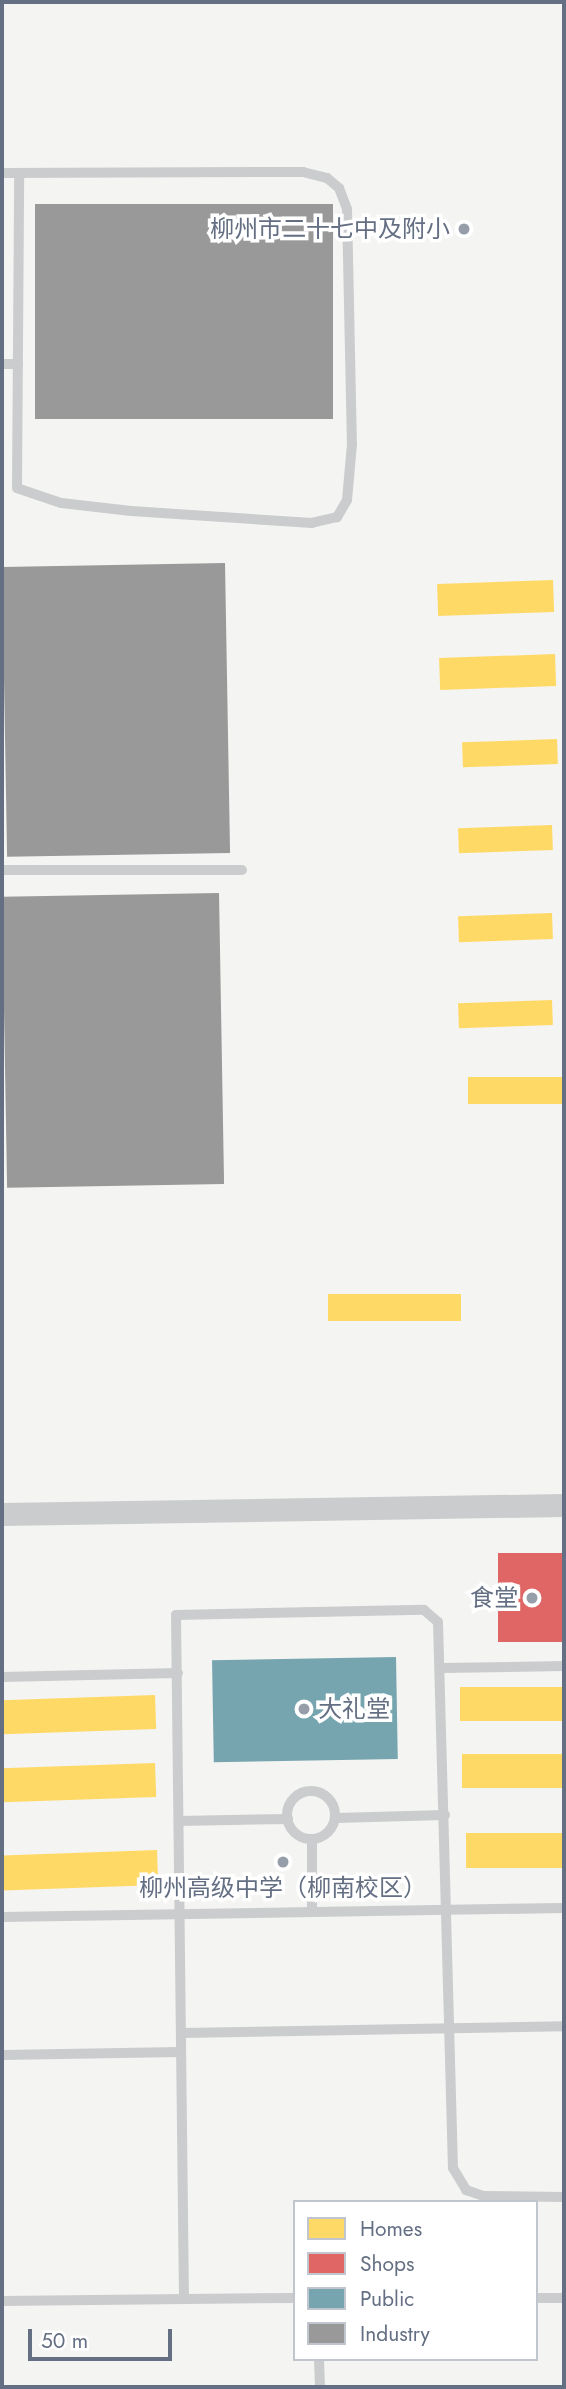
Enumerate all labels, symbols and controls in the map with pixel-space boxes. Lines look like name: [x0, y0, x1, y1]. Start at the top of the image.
place label: 柳州市二十七中及附小: [210, 215, 450, 243]
marker: 柳州市二十七中及附小: [456, 221, 472, 237]
place label: 食堂: [470, 1584, 518, 1612]
marker: 食堂: [524, 1590, 540, 1606]
place label: 大礼堂: [318, 1695, 390, 1723]
marker: 大礼堂: [296, 1701, 312, 1717]
marker: 柳州高级中学（柳南校区）: [275, 1854, 291, 1870]
place label: 柳州高级中学（柳南校区）: [139, 1874, 427, 1902]
legend: [293, 2200, 538, 2361]
text: Homes: [360, 2214, 422, 2244]
text: Shops: [360, 2249, 414, 2279]
text: Public: [360, 2284, 414, 2314]
scale bar: [32, 2316, 175, 2360]
text: Industry: [360, 2319, 430, 2349]
text: 50 m: [41, 2326, 88, 2356]

